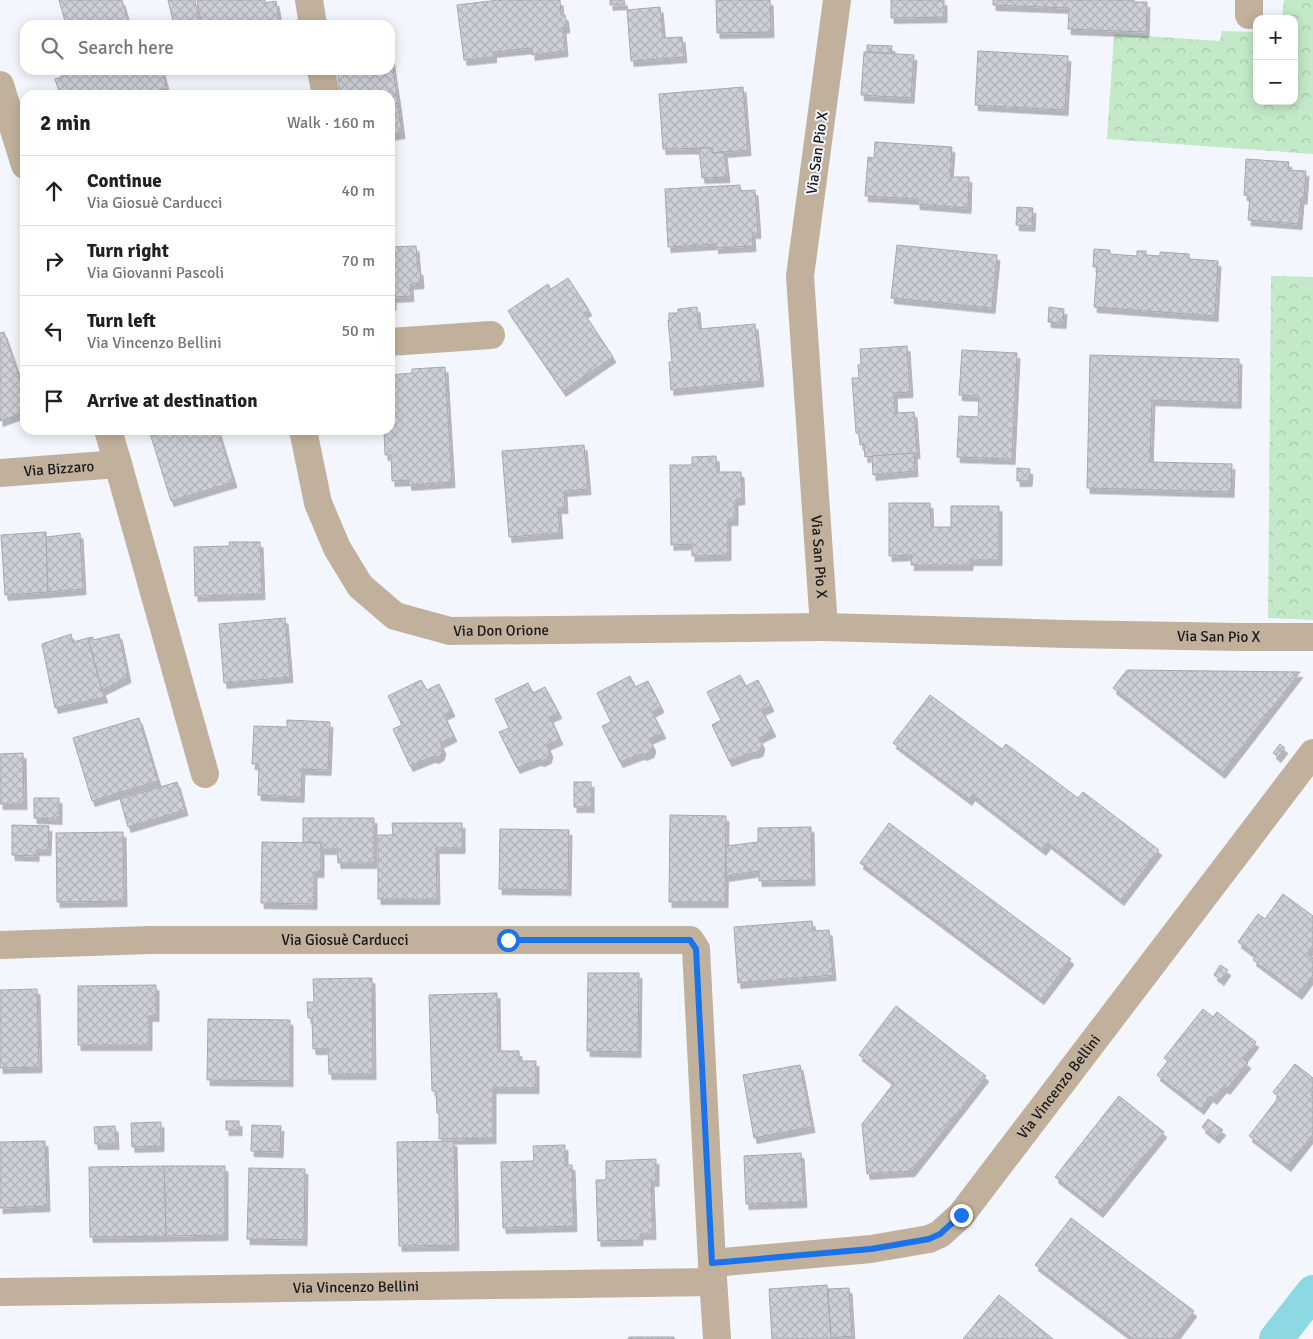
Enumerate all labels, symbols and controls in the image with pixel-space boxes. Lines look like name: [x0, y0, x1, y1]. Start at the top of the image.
map controls: [1253, 15, 1298, 105]
button: +: [1253, 15, 1298, 60]
search box: [20, 20, 395, 75]
icon: search: [38, 34, 66, 62]
text: Search here: [78, 36, 174, 60]
button: −: [1253, 60, 1298, 105]
text: 2 min: [40, 110, 91, 136]
street label: Via San Pio X: [802, 110, 832, 196]
text: Walk · 160 m: [287, 113, 375, 133]
text: Continue: [87, 169, 162, 193]
icon: ahead: [40, 177, 68, 205]
text: 40 m: [341, 181, 375, 201]
text: Via Giosuè Carducci: [87, 193, 222, 213]
text: Turn right: [87, 239, 169, 263]
icon: right: [40, 247, 68, 275]
text: 70 m: [341, 251, 375, 271]
text: Via Giovanni Pascoli: [87, 263, 224, 283]
text: Turn left: [87, 309, 156, 333]
icon: left: [40, 317, 68, 345]
text: 50 m: [341, 321, 375, 341]
text: Via Vincenzo Bellini: [87, 333, 222, 353]
icon: arrive: [40, 387, 68, 415]
text: Arrive at destination: [87, 389, 258, 413]
street label: Via Bizzaro: [23, 457, 95, 480]
street label: Via San Pio X: [807, 515, 831, 599]
street label: Via Don Orione: [453, 621, 549, 640]
street label: Via San Pio X: [1177, 627, 1261, 646]
route start: [497, 929, 520, 952]
street label: Via Giosuè Carducci: [281, 931, 408, 949]
street label: Via Vincenzo Bellini: [1013, 1031, 1104, 1143]
route end: [950, 1204, 973, 1227]
street label: Via Vincenzo Bellini: [293, 1277, 419, 1297]

